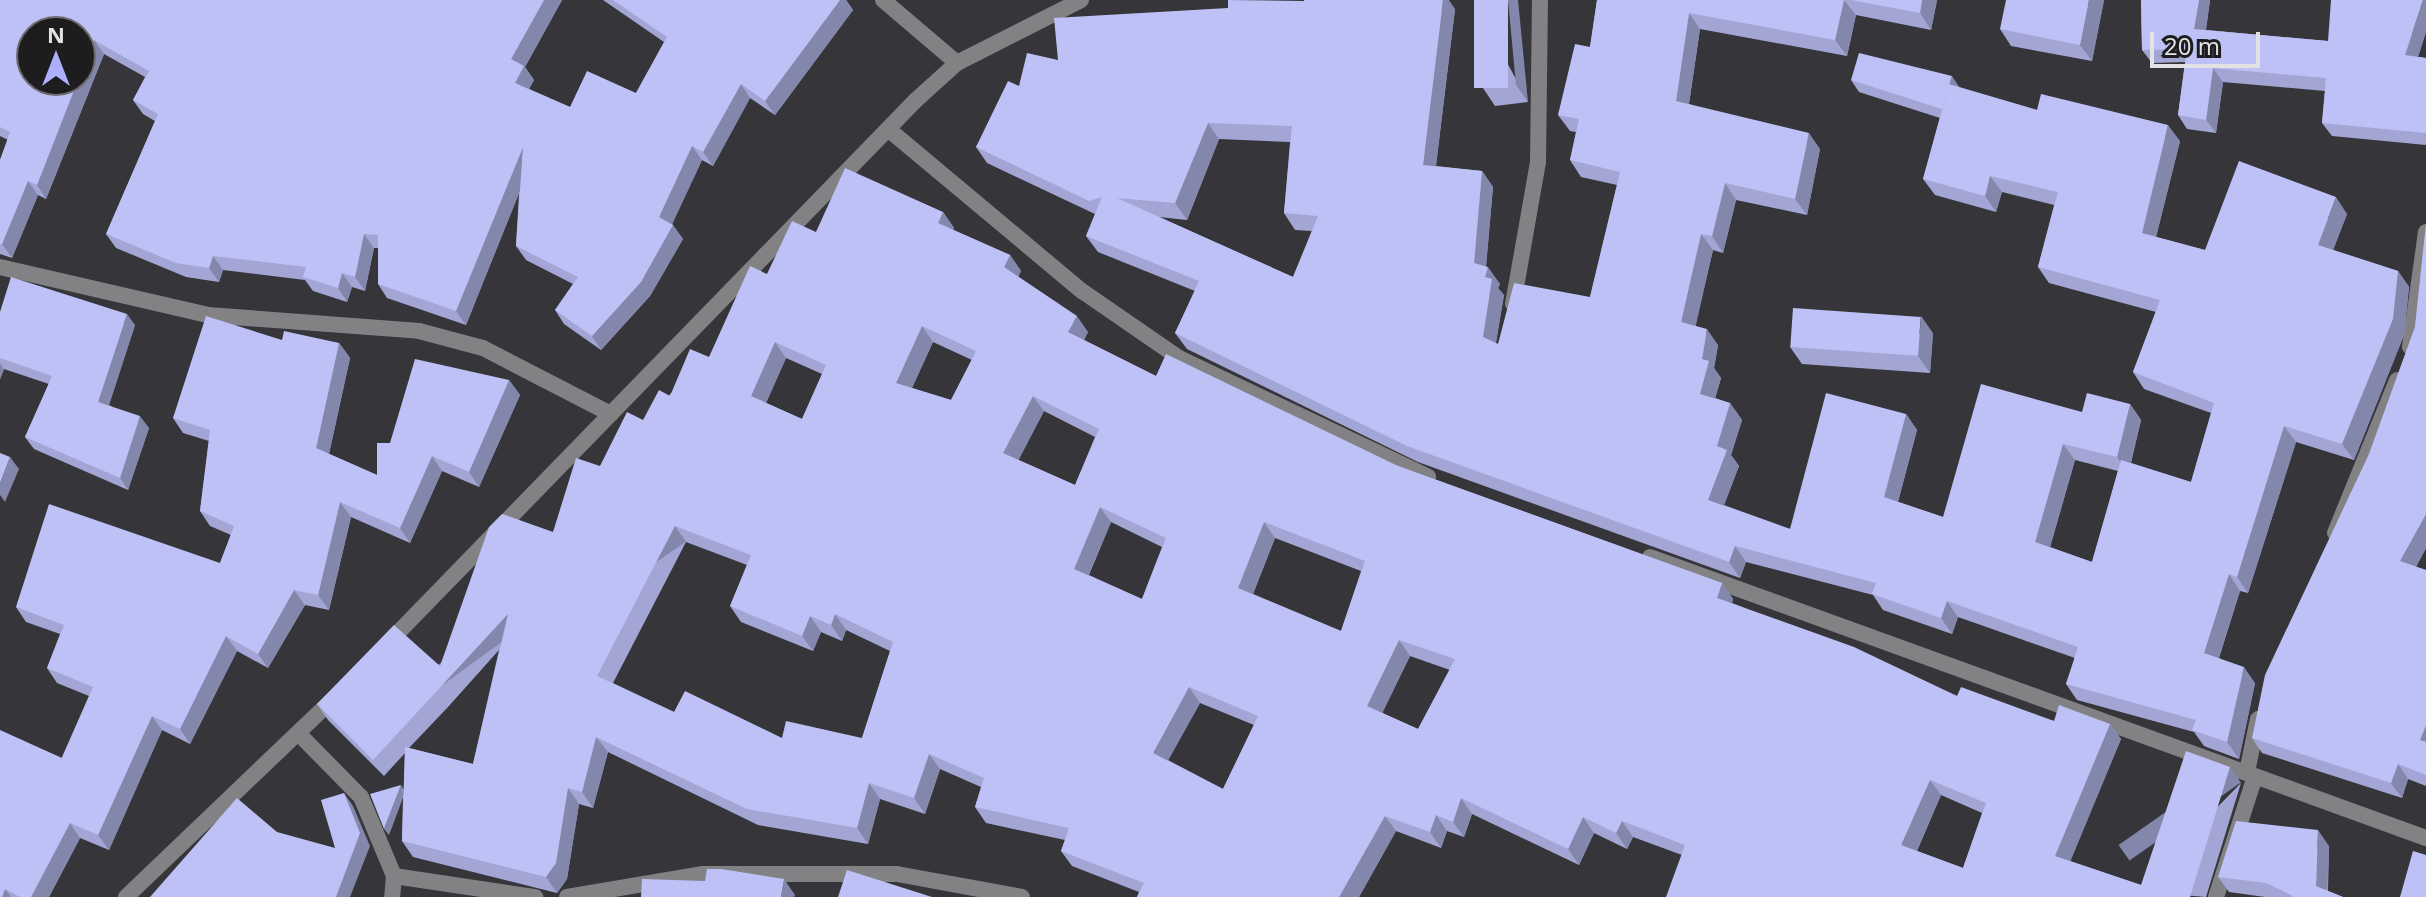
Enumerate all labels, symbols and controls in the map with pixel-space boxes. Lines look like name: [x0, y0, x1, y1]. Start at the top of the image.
north arrow: [16, 16, 96, 96]
scale bar: [2154, 16, 2264, 66]
text: N: [47, 19, 65, 49]
text: 20 m: [2164, 29, 2220, 62]

